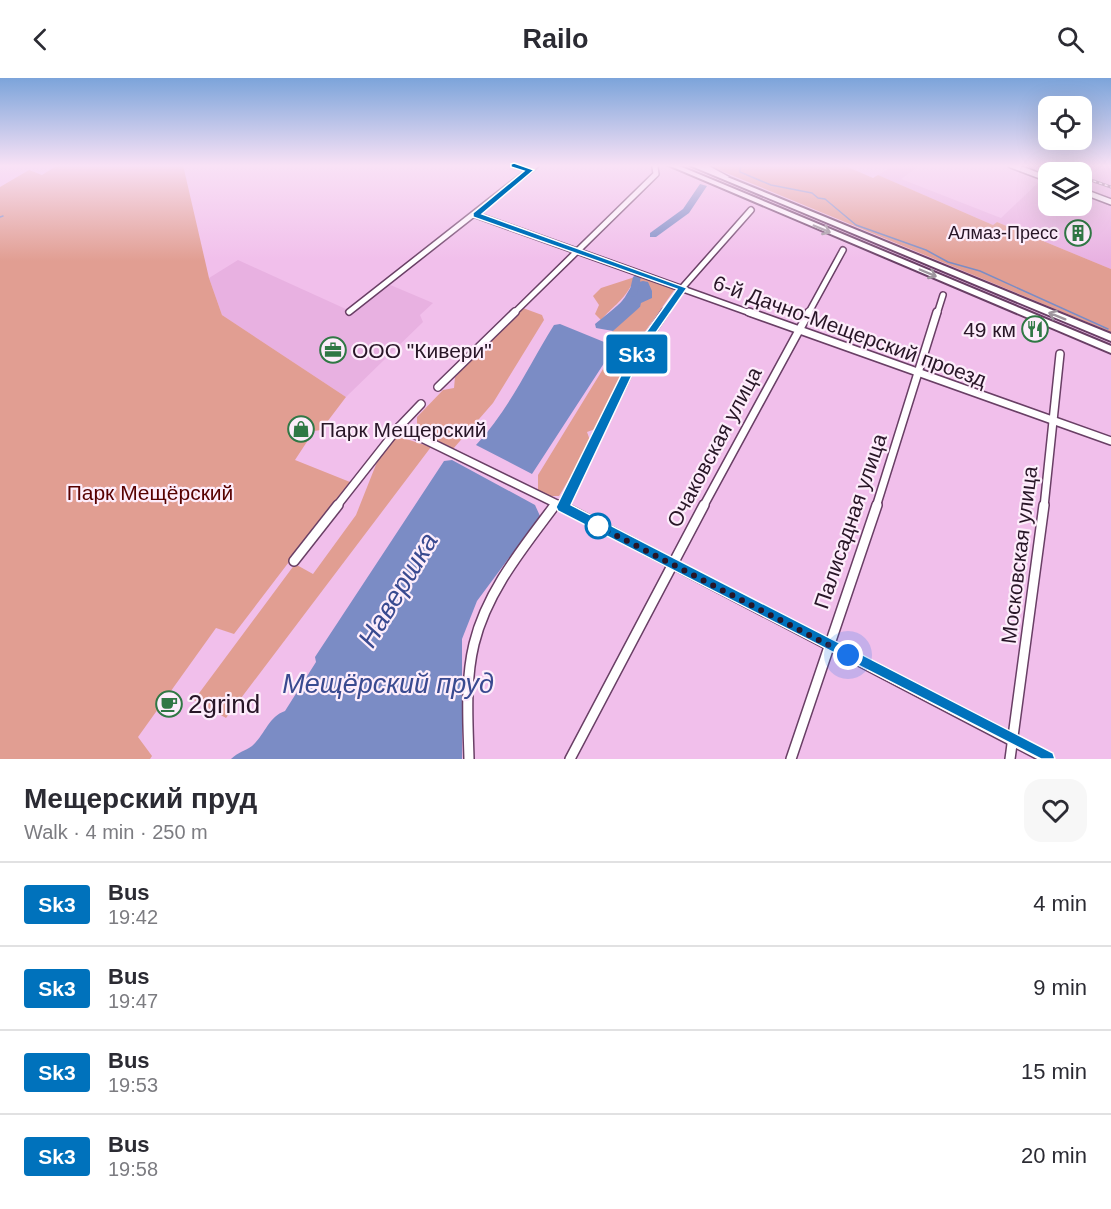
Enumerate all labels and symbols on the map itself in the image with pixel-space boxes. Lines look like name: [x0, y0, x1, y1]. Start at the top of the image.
building icon: Алмаз-Пресс: [1063, 218, 1093, 248]
place label: Алмаз-Пресс: [948, 223, 1058, 243]
one-way arrow: [812, 224, 830, 235]
one-way arrow: [918, 268, 937, 279]
street label: 6-й Дачно-Мещерский проезд: [710, 271, 990, 391]
one-way arrow: [1048, 310, 1067, 321]
restaurant icon: 49 км: [1020, 314, 1050, 344]
place label: 49 км: [963, 318, 1016, 341]
line badge: Sk3: [602, 334, 672, 374]
office icon: ООО "Кивери": [318, 335, 348, 365]
place label: ООО "Кивери": [352, 339, 492, 362]
street label: Очаковская улица: [662, 363, 766, 531]
shop icon: Парк Мещерский: [286, 414, 316, 444]
place label: Парк Мещерский: [320, 418, 486, 441]
street label: Палисадная улица: [809, 430, 891, 611]
street label: Московская улица: [997, 465, 1041, 645]
park label: Парк Мещёрский: [67, 481, 233, 504]
unlabelled marker: [585, 513, 611, 539]
water label: Навершка: [352, 527, 444, 653]
your location: [833, 640, 863, 670]
water label: Мещёрский пруд: [282, 669, 494, 699]
cafe icon: 2grind: [154, 689, 184, 719]
place label: 2grind: [188, 689, 260, 719]

